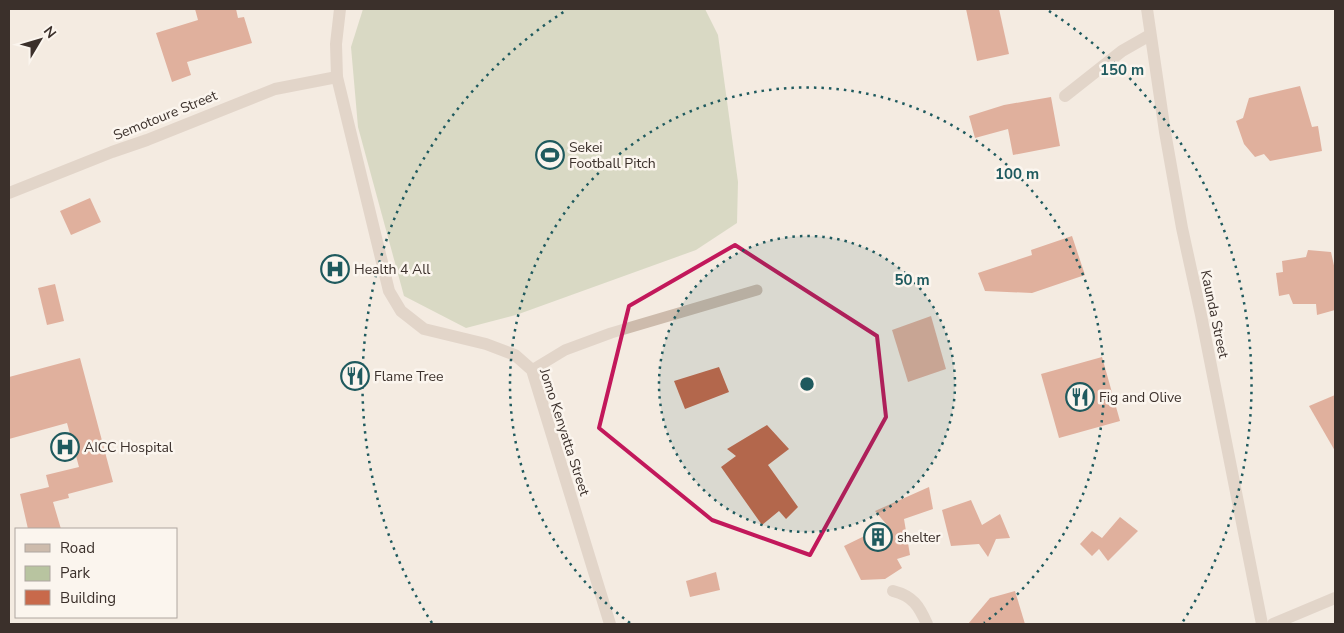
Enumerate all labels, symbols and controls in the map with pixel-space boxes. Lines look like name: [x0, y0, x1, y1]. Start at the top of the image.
north arrow: [15, 15, 65, 65]
text: N: [39, 22, 61, 42]
text: 150 m: [1100, 60, 1144, 80]
street label: Semotoure Street: [110, 86, 220, 145]
place label: Sekei Football Pitch: [569, 138, 656, 173]
sports icon: Sekei Football Pitch: [535, 140, 565, 170]
text: 100 m: [995, 164, 1039, 184]
hospital icon: Health 4 All: [320, 254, 350, 284]
place label: Health 4 All: [354, 260, 431, 279]
street label: Kaunda Street: [1196, 268, 1233, 360]
text: 50 m: [894, 270, 930, 290]
restaurant icon: Flame Tree: [340, 361, 370, 391]
street label: Jomo Kenyatta Street: [535, 365, 594, 498]
place label: Flame Tree: [374, 367, 443, 386]
centre of rings: [798, 375, 816, 393]
restaurant icon: Fig and Olive: [1065, 382, 1095, 412]
place label: Fig and Olive: [1099, 388, 1182, 407]
hospital icon: AICC Hospital: [50, 432, 80, 462]
place label: AICC Hospital: [84, 438, 174, 457]
building icon: shelter: [863, 522, 893, 552]
legend: [15, 528, 178, 618]
place label: shelter: [897, 528, 940, 547]
text: Road: [60, 538, 95, 558]
text: Park: [60, 563, 90, 583]
text: Building: [60, 588, 116, 608]

